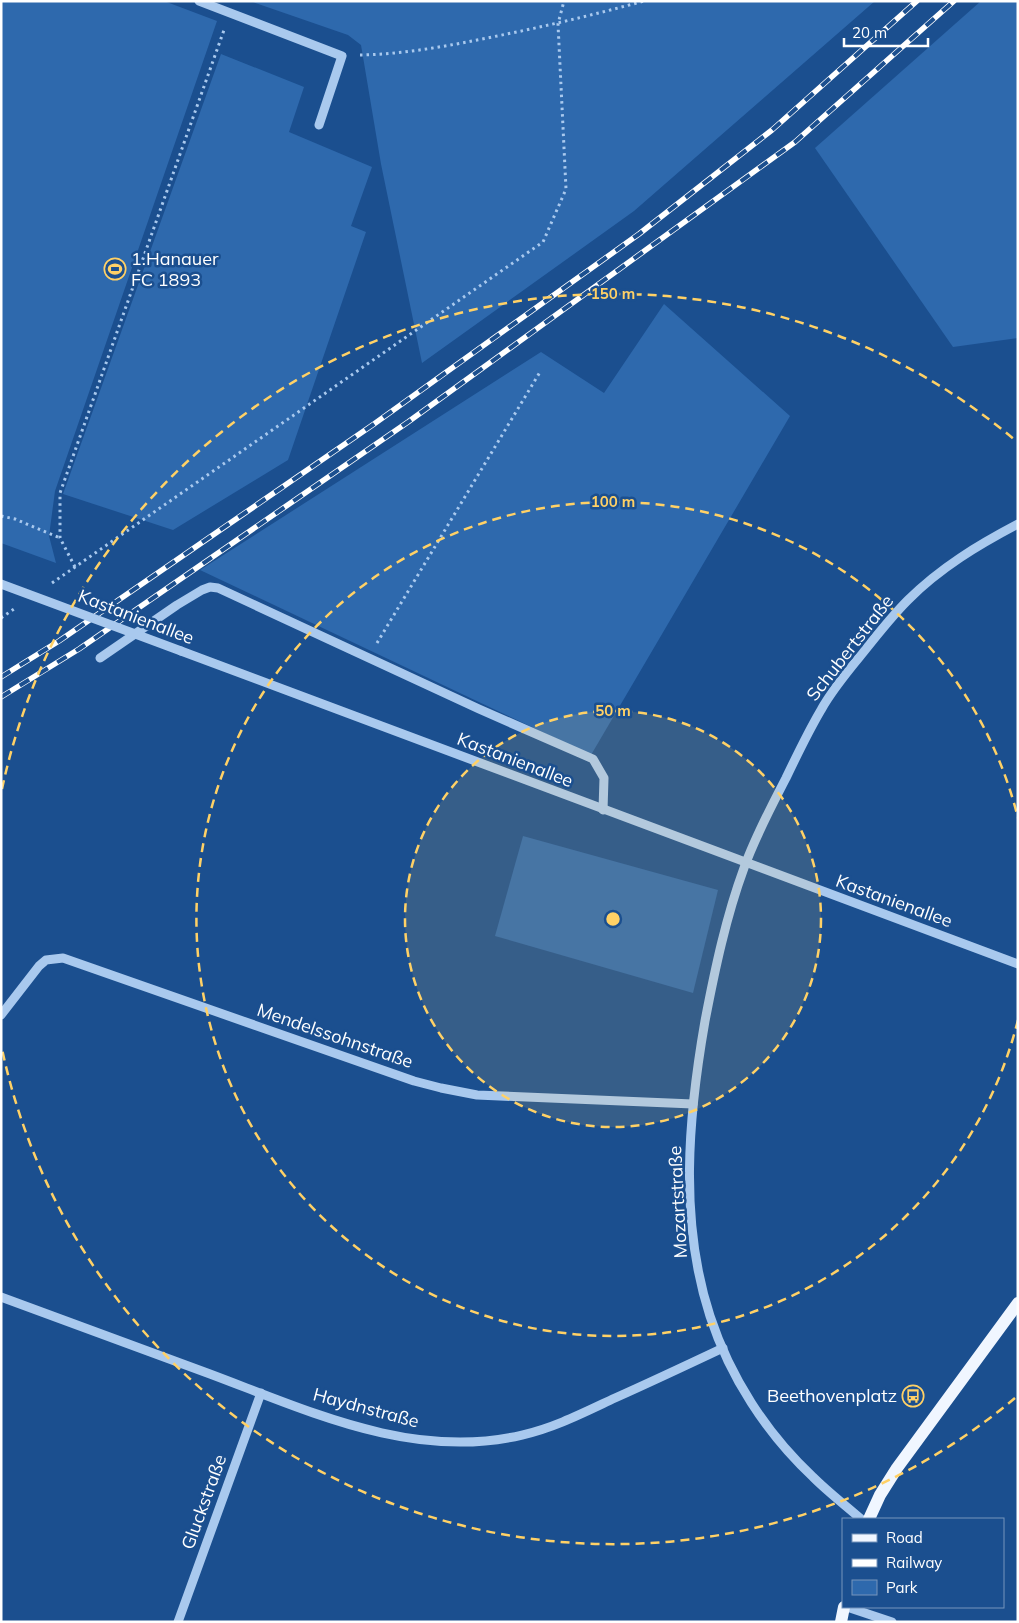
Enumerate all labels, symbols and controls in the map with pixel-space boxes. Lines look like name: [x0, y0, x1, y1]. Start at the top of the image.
scale bar: [844, 15, 928, 47]
text: 20 m: [852, 23, 887, 42]
place label: 1.Hanauer FC 1893: [131, 247, 219, 291]
sports icon: 1.Hanauer FC 1893: [103, 257, 127, 281]
text: 150 m: [591, 284, 635, 303]
text: 100 m: [591, 492, 635, 511]
street label: Kastanienallee: [75, 584, 197, 649]
street label: Schubertstraße: [801, 590, 898, 705]
text: 50 m: [595, 701, 631, 720]
street label: Kastanienallee: [454, 727, 576, 792]
street label: Kastanienallee: [833, 869, 956, 932]
centre of rings: [604, 910, 622, 928]
street label: Mendelssohnstraße: [254, 998, 416, 1073]
street label: Mozartstraße: [663, 1145, 692, 1259]
street label: Haydnstraße: [311, 1382, 422, 1433]
place label: Beethovenplatz: [767, 1384, 897, 1407]
bus stop icon: Beethovenplatz: [901, 1384, 925, 1408]
street label: Gluckstraße: [176, 1451, 231, 1552]
legend: [842, 1518, 1004, 1608]
text: Road: [886, 1528, 923, 1547]
text: Railway: [886, 1553, 942, 1572]
text: Park: [886, 1578, 918, 1597]

